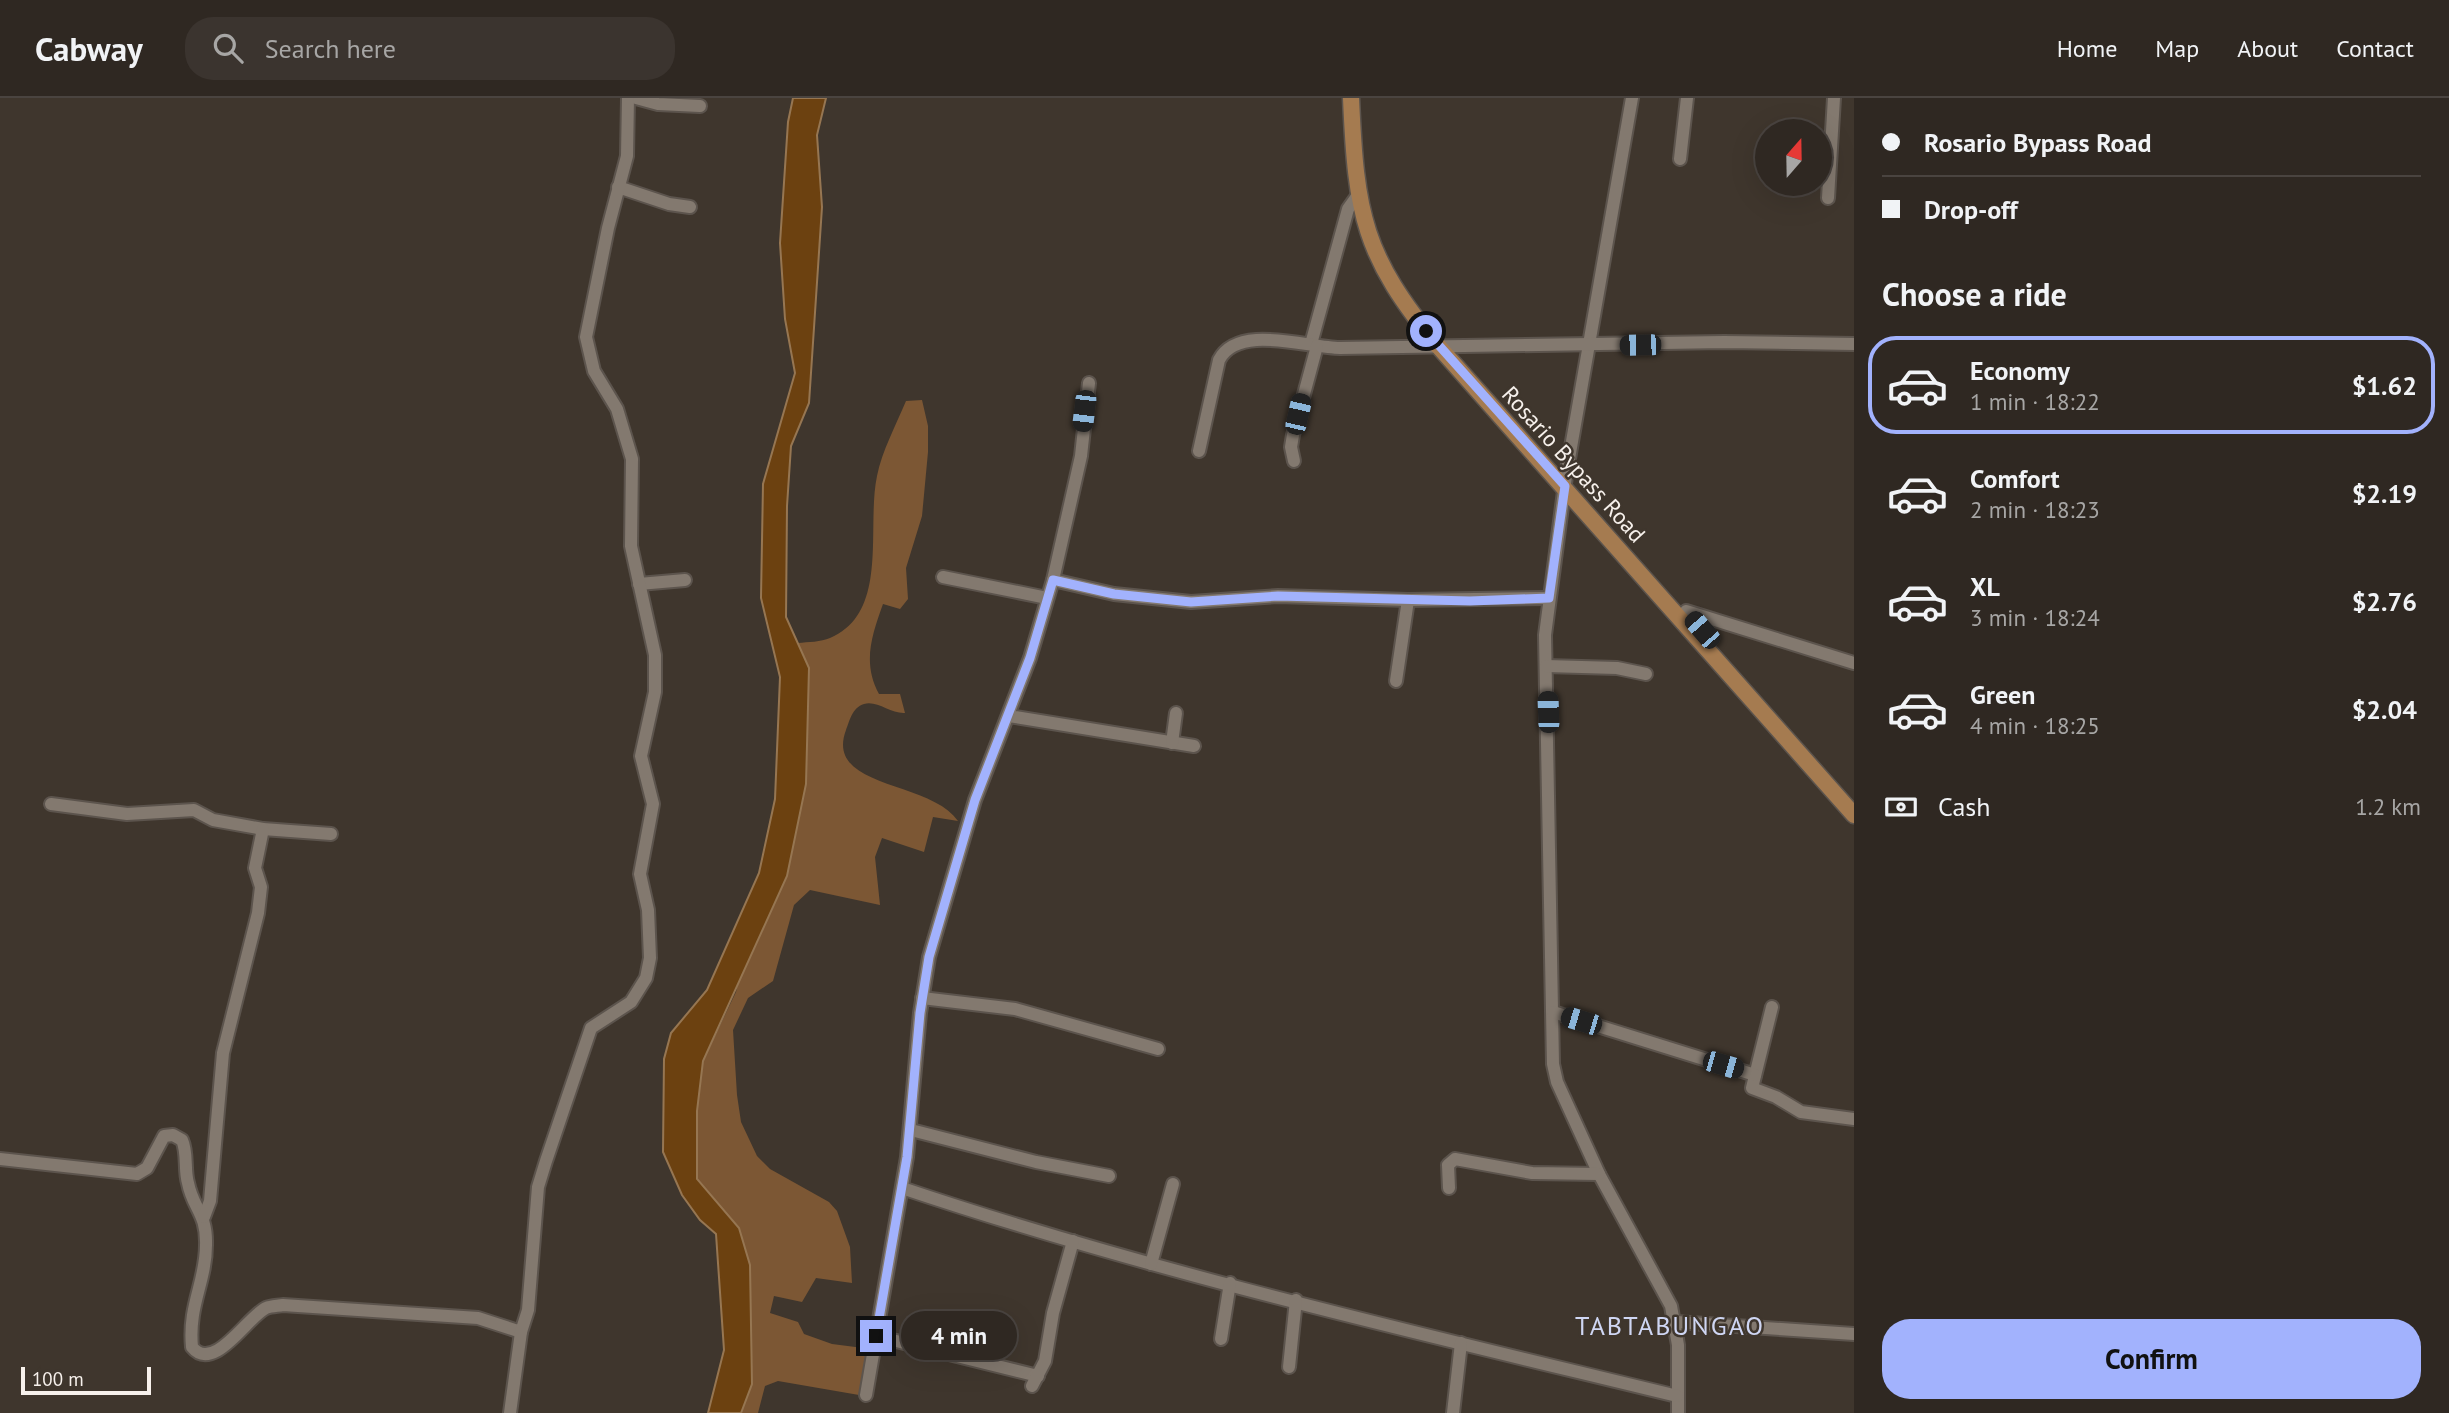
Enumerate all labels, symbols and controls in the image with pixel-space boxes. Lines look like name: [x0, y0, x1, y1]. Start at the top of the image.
search box: [185, 17, 675, 80]
text: Cabway: [35, 27, 143, 70]
icon: search: [209, 29, 247, 67]
text: Search here: [265, 32, 396, 65]
text: Home: [2057, 33, 2117, 64]
text: Map: [2155, 33, 2199, 64]
text: About: [2237, 33, 2298, 64]
text: Contact: [2336, 33, 2414, 64]
north arrow: [1755, 119, 1832, 196]
map controls: [1755, 119, 1832, 196]
text: Rosario Bypass Road: [1924, 126, 2151, 159]
text: Drop-off: [1924, 193, 2018, 226]
text: Choose a ride: [1882, 273, 2067, 315]
route start: [1410, 315, 1442, 347]
car: [1619, 334, 1662, 356]
icon: car: [1886, 354, 1949, 417]
text: Economy: [1970, 354, 2070, 387]
text: $1.62: [2352, 369, 2417, 402]
street label: Rosario Bypass Road: [1496, 380, 1652, 548]
text: 1 min · 18:22: [1970, 387, 2100, 416]
car: [1072, 389, 1097, 433]
car: [1284, 391, 1313, 437]
icon: car: [1886, 462, 1949, 525]
text: Comfort: [1970, 462, 2060, 495]
text: $2.19: [2352, 477, 2417, 510]
text: 2 min · 18:23: [1970, 495, 2100, 524]
icon: car: [1886, 570, 1949, 633]
text: XL: [1970, 570, 2000, 603]
text: $2.76: [2352, 585, 2417, 618]
text: 3 min · 18:24: [1970, 603, 2100, 632]
car: [1681, 607, 1724, 653]
icon: car: [1886, 678, 1949, 741]
text: Green: [1970, 678, 2035, 711]
car: [1537, 691, 1560, 733]
text: $2.04: [2352, 693, 2417, 726]
text: 4 min · 18:25: [1970, 711, 2100, 740]
icon: cash: [1882, 788, 1920, 826]
text: Cash: [1938, 790, 1990, 823]
text: 1.2 km: [2355, 792, 2421, 821]
car: [1558, 1005, 1605, 1037]
car: [1700, 1049, 1747, 1081]
district label: TABTABUNGAO: [1575, 1309, 1765, 1342]
callout: 4 min: [900, 1312, 1016, 1360]
button: Confirm: [1882, 1319, 2421, 1399]
route end: [860, 1320, 892, 1352]
text: 4 min: [931, 1321, 987, 1350]
scale bar: [21, 1364, 150, 1396]
text: 100 m: [32, 1367, 84, 1391]

